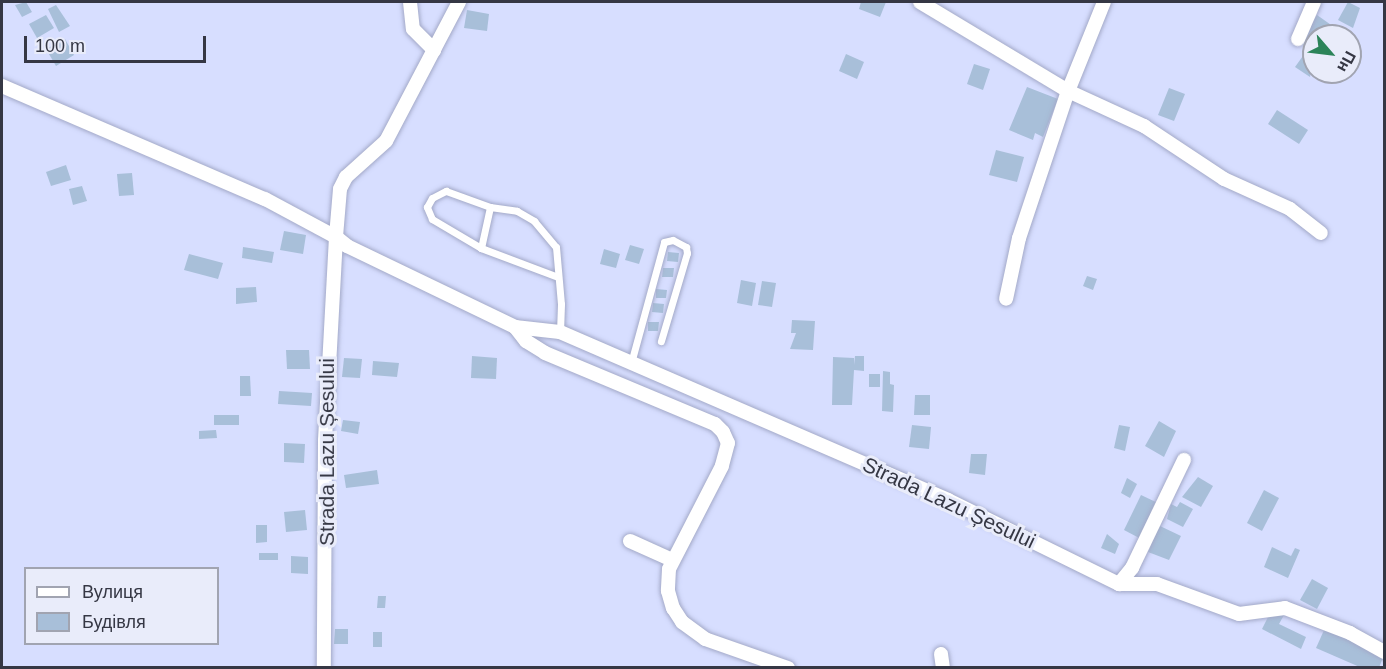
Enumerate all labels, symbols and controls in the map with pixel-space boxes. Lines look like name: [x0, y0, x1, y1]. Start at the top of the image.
scale bar: [27, 24, 208, 62]
north arrow: [1302, 24, 1362, 84]
text: 100 m: [35, 36, 85, 56]
text: Пн: [1334, 48, 1359, 75]
street label: Strada Lazu Șesului: [314, 358, 340, 546]
street label: Strada Lazu Șesului: [859, 452, 1039, 554]
legend: [24, 567, 219, 645]
text: Вулиця: [82, 582, 143, 602]
text: Будівля: [82, 612, 146, 632]

